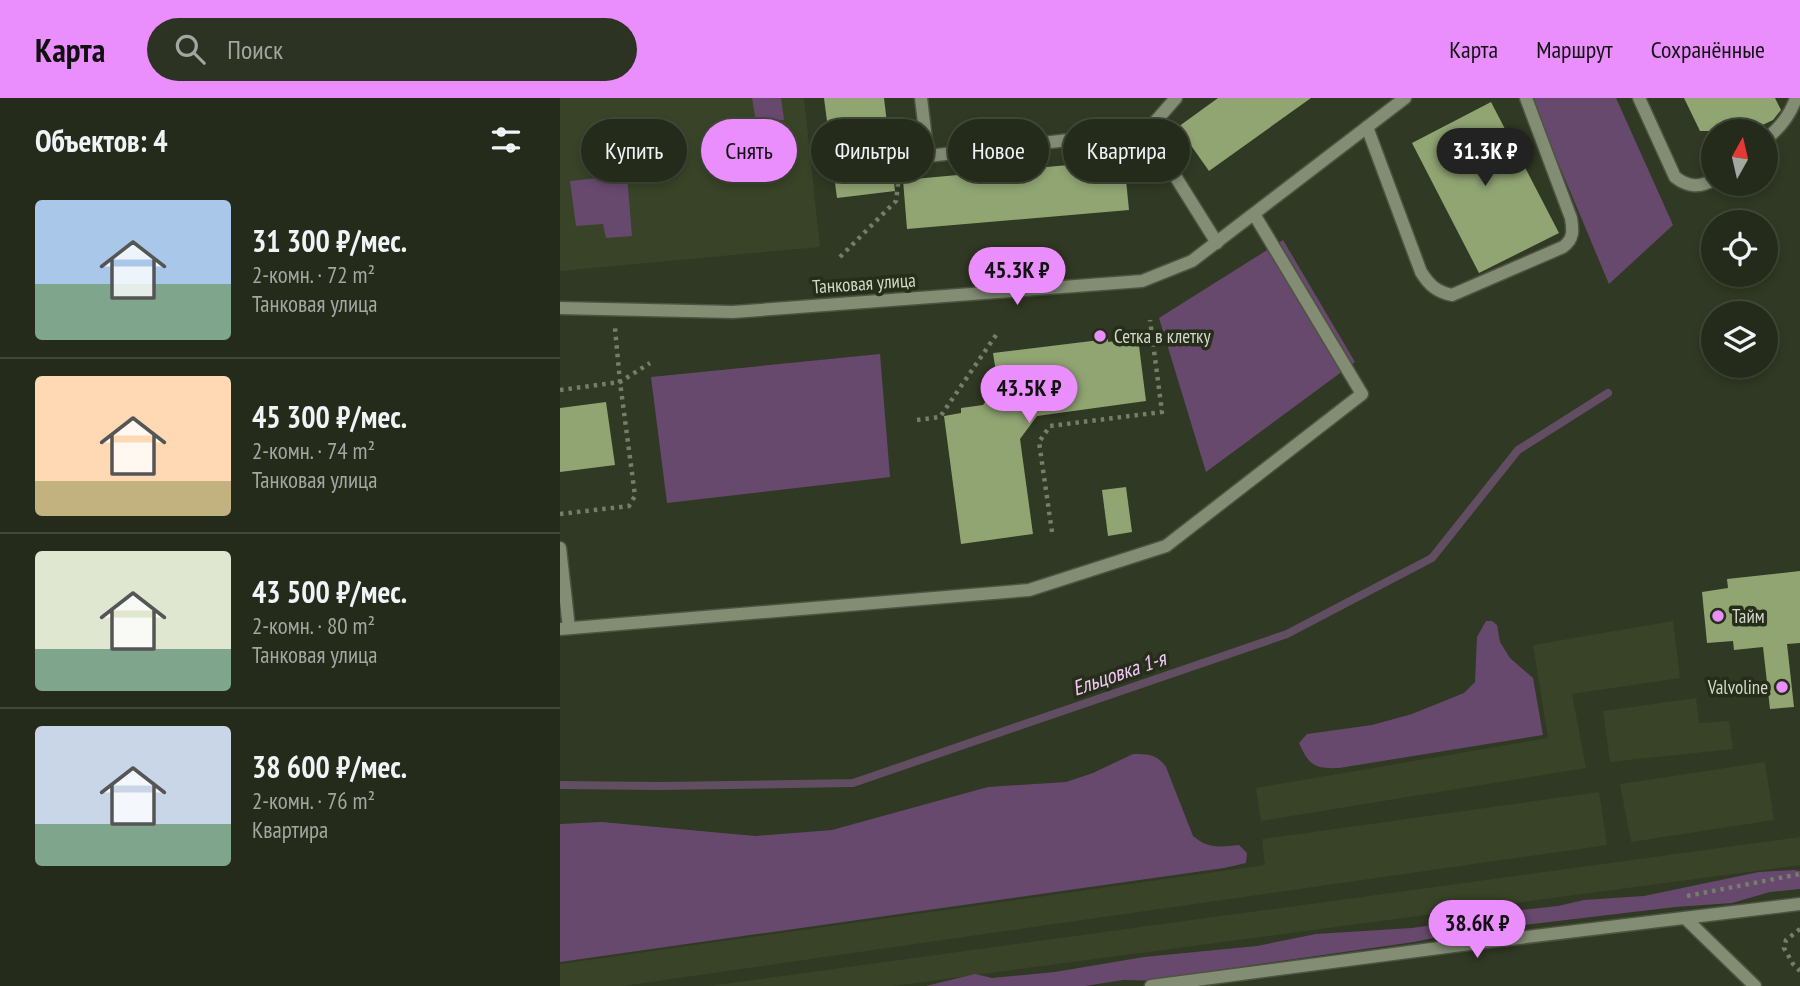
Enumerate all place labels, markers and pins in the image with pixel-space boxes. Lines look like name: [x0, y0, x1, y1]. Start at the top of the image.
pin: 31.3K ₽: [1420, 129, 1550, 188]
pin: 45.3K ₽: [952, 248, 1082, 307]
place label: Сетка в клетку: [1114, 324, 1211, 348]
marker: Сетка в клетку: [1092, 328, 1108, 344]
pin: 43.5K ₽: [964, 366, 1094, 425]
place label: Тайм: [1732, 604, 1765, 628]
marker: Тайм: [1710, 608, 1726, 624]
place label: Valvoline: [1707, 675, 1768, 699]
marker: Valvoline: [1774, 679, 1790, 695]
pin: 38.6K ₽: [1412, 900, 1542, 960]

